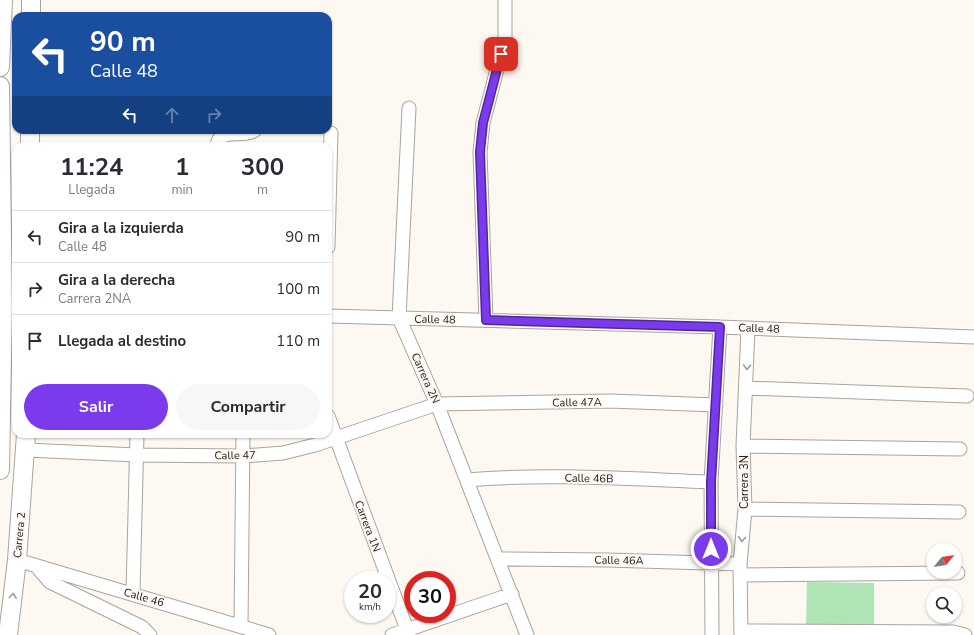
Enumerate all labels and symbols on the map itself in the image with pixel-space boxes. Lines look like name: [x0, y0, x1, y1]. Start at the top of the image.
pin: [484, 37, 518, 71]
street label: Calle 48: [414, 312, 456, 327]
street label: Calle 48: [738, 320, 780, 337]
street label: Carrera 2N: [408, 350, 443, 406]
one-way arrow: [742, 364, 751, 370]
street label: Calle 47A: [552, 395, 602, 410]
street label: Calle 47: [214, 448, 256, 463]
street label: Carrera 3N: [737, 455, 752, 509]
street label: Calle 46B: [564, 471, 614, 486]
street label: Carrera 1N: [351, 498, 384, 554]
street label: Carrera 2: [10, 512, 29, 559]
position arrow: [690, 528, 732, 570]
one-way arrow: [738, 536, 747, 542]
north arrow: [926, 543, 962, 579]
street label: Calle 46A: [594, 553, 644, 568]
speed limit sign: 30: [404, 571, 456, 623]
street label: Calle 46: [122, 585, 166, 611]
one-way arrow: [8, 593, 17, 599]

